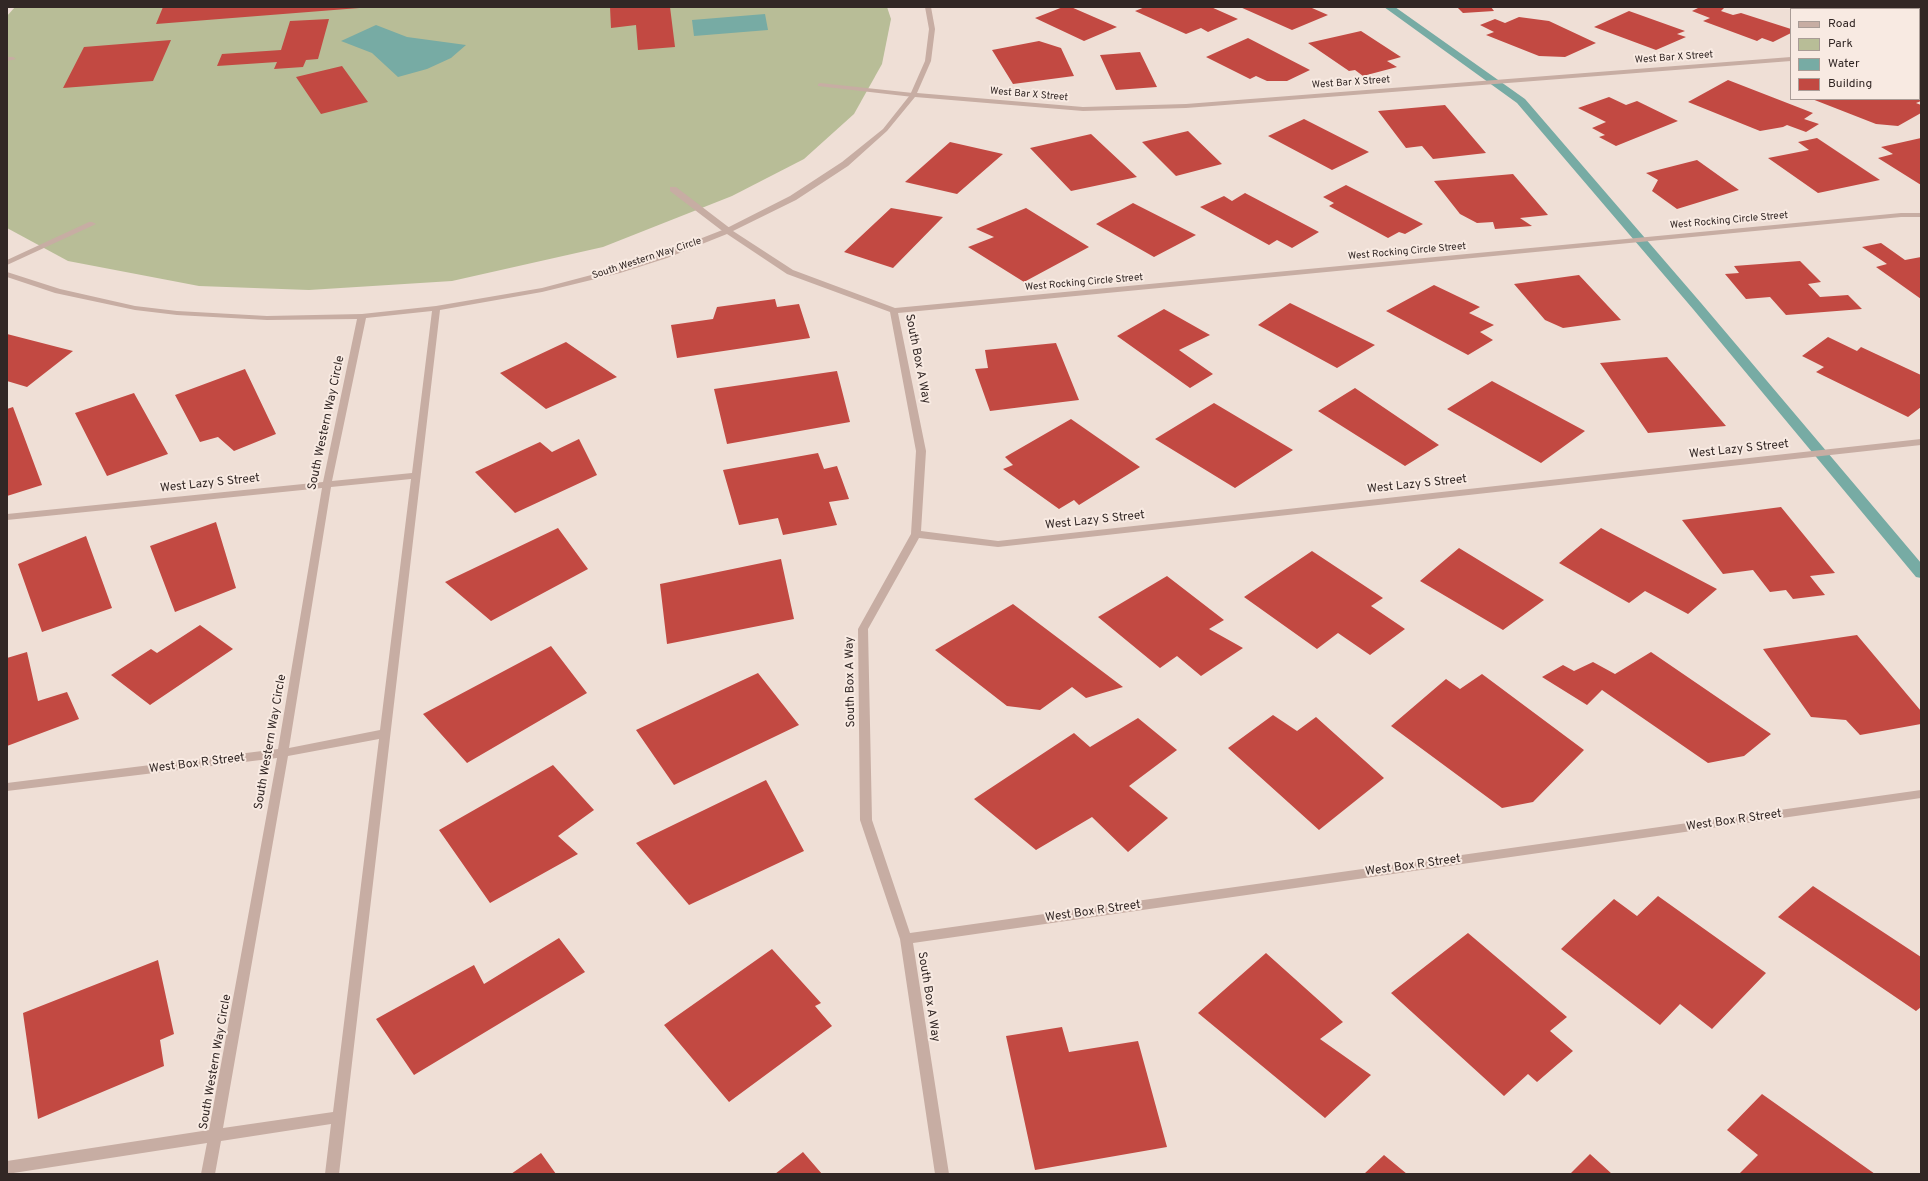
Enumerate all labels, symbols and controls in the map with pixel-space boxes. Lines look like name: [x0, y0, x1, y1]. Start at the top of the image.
legend: [1790, 8, 1920, 100]
text: Road: [1828, 16, 1856, 32]
text: Park: [1828, 36, 1853, 52]
street label: West Bar X Street: [1634, 49, 1714, 67]
text: Water: [1828, 56, 1860, 72]
street label: West Bar X Street: [1311, 74, 1391, 92]
text: Building: [1828, 76, 1872, 92]
street label: West Bar X Street: [989, 86, 1069, 104]
street label: West Rocking Circle Street: [1669, 210, 1789, 232]
street label: South Western Way Circle: [591, 236, 703, 282]
street label: West Rocking Circle Street: [1347, 241, 1467, 263]
street label: West Rocking Circle Street: [1024, 272, 1144, 294]
street label: South Box A Way: [901, 313, 933, 405]
street label: South Western Way Circle: [306, 354, 348, 492]
street label: West Lazy S Street: [1688, 438, 1790, 462]
street label: West Lazy S Street: [159, 472, 261, 496]
street label: West Lazy S Street: [1366, 473, 1468, 497]
street label: West Lazy S Street: [1044, 509, 1146, 533]
street label: South Box A Way: [843, 636, 859, 728]
street label: South Western Way Circle: [252, 673, 290, 811]
street label: West Box R Street: [148, 751, 246, 777]
street label: West Box R Street: [1685, 807, 1783, 835]
street label: West Box R Street: [1364, 852, 1462, 880]
street label: West Box R Street: [1044, 898, 1142, 926]
street label: South Box A Way: [914, 951, 942, 1043]
street label: South Western Way Circle: [197, 993, 235, 1131]

